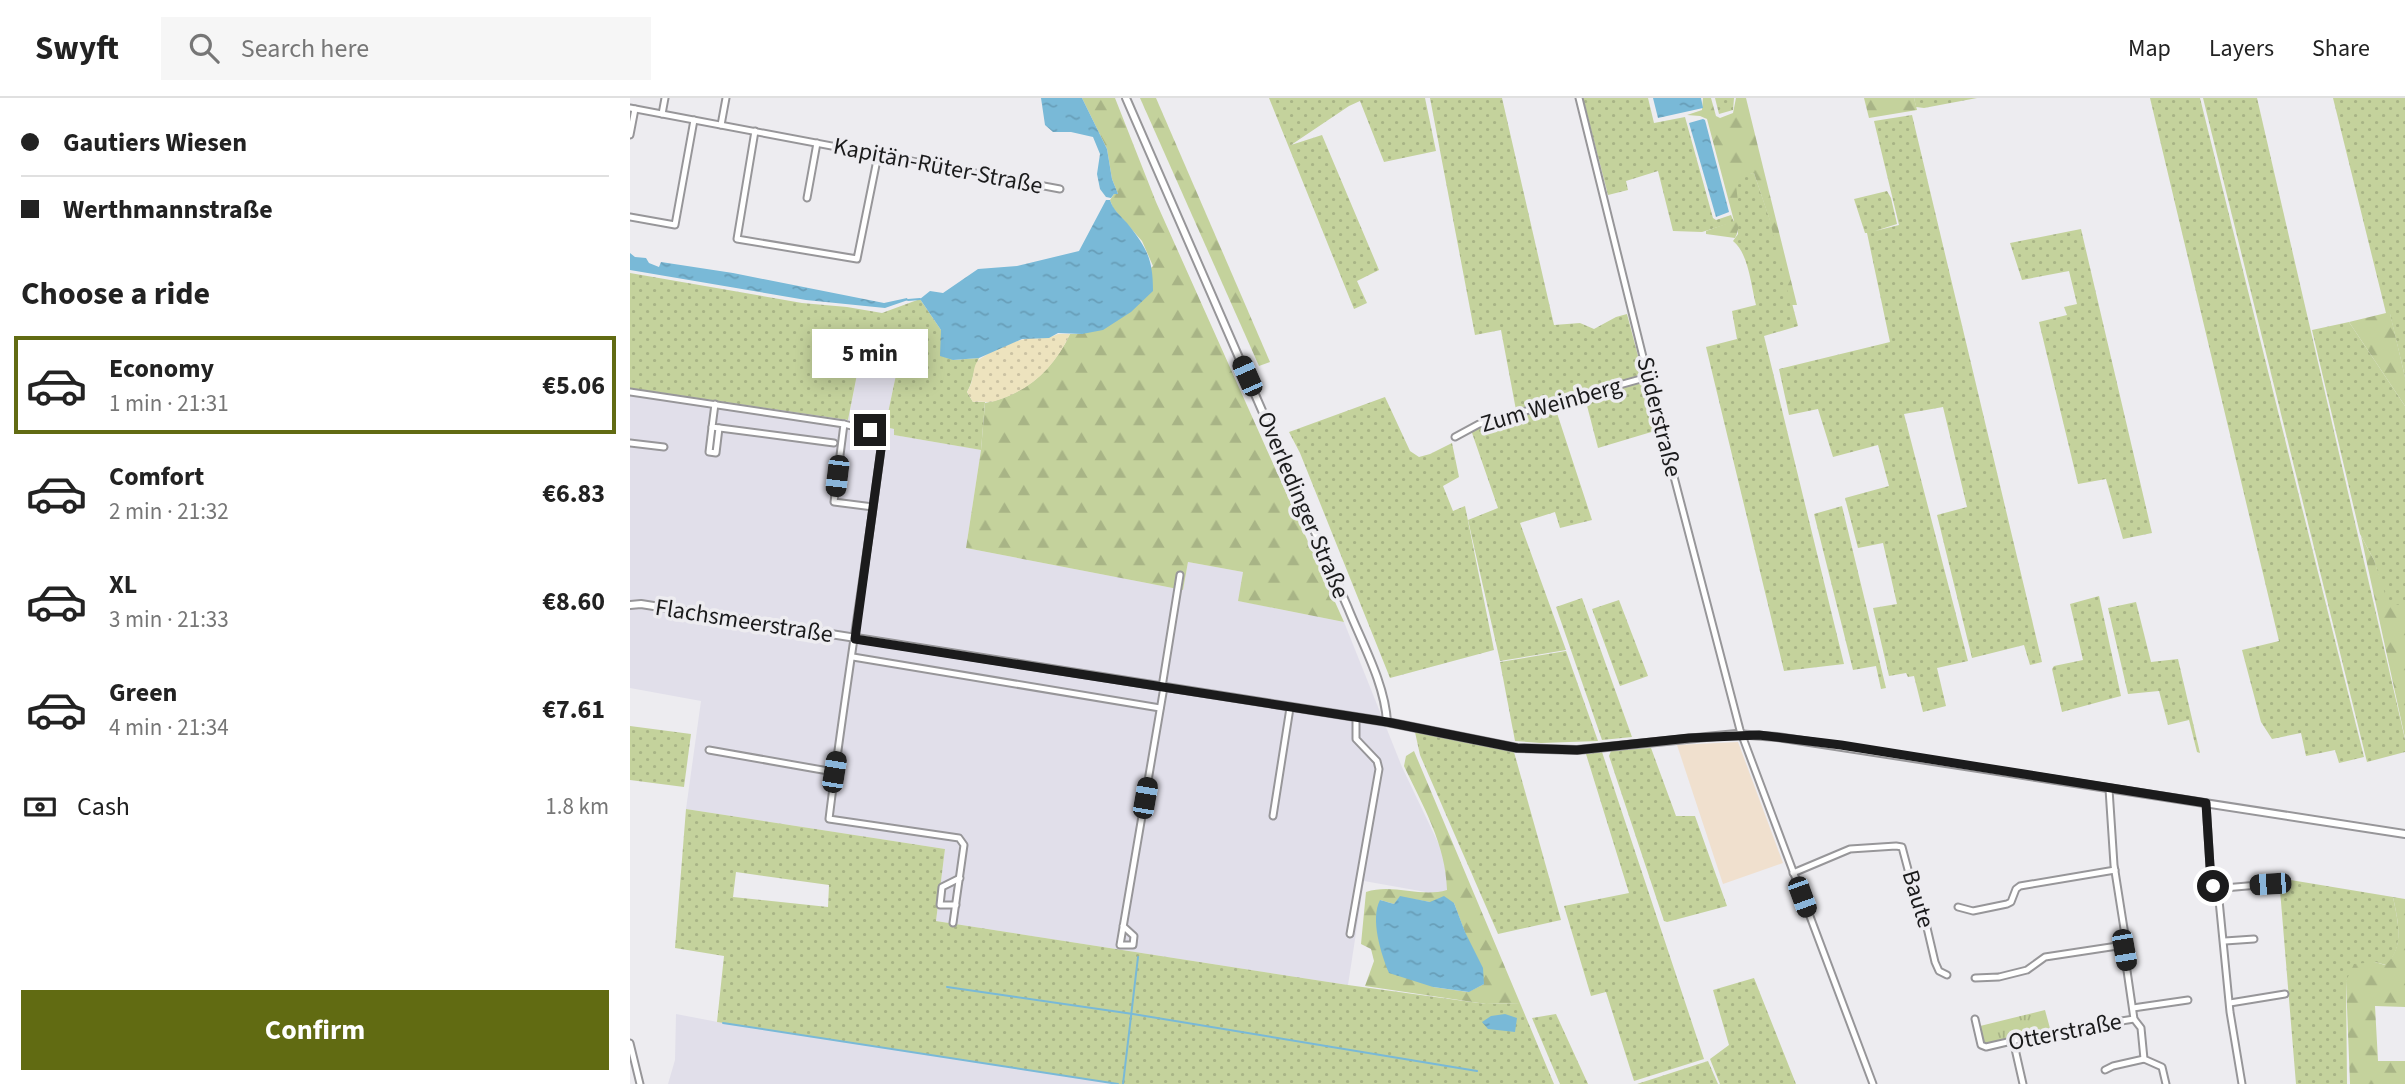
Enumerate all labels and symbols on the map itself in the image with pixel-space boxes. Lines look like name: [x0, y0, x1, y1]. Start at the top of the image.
street label: Kapitän-Rüter-Straße: [830, 129, 1046, 203]
callout: 5 min: [812, 328, 928, 378]
car: [1229, 353, 1266, 399]
street label: Süderstraße: [1627, 353, 1691, 481]
street label: Zum Weinberg: [1476, 368, 1626, 442]
street label: Overledinger Straße: [1248, 406, 1358, 604]
route end: [854, 414, 886, 446]
car: [825, 454, 850, 498]
street label: Flachsmeerstraße: [653, 590, 835, 652]
car: [821, 750, 848, 794]
car: [1132, 775, 1159, 821]
street label: Baute: [1893, 866, 1943, 932]
route start: [2197, 870, 2229, 902]
car: [2249, 872, 2292, 896]
car: [1785, 874, 1820, 920]
car: [2111, 927, 2138, 973]
street label: Otterstraße: [2005, 1004, 2125, 1060]

